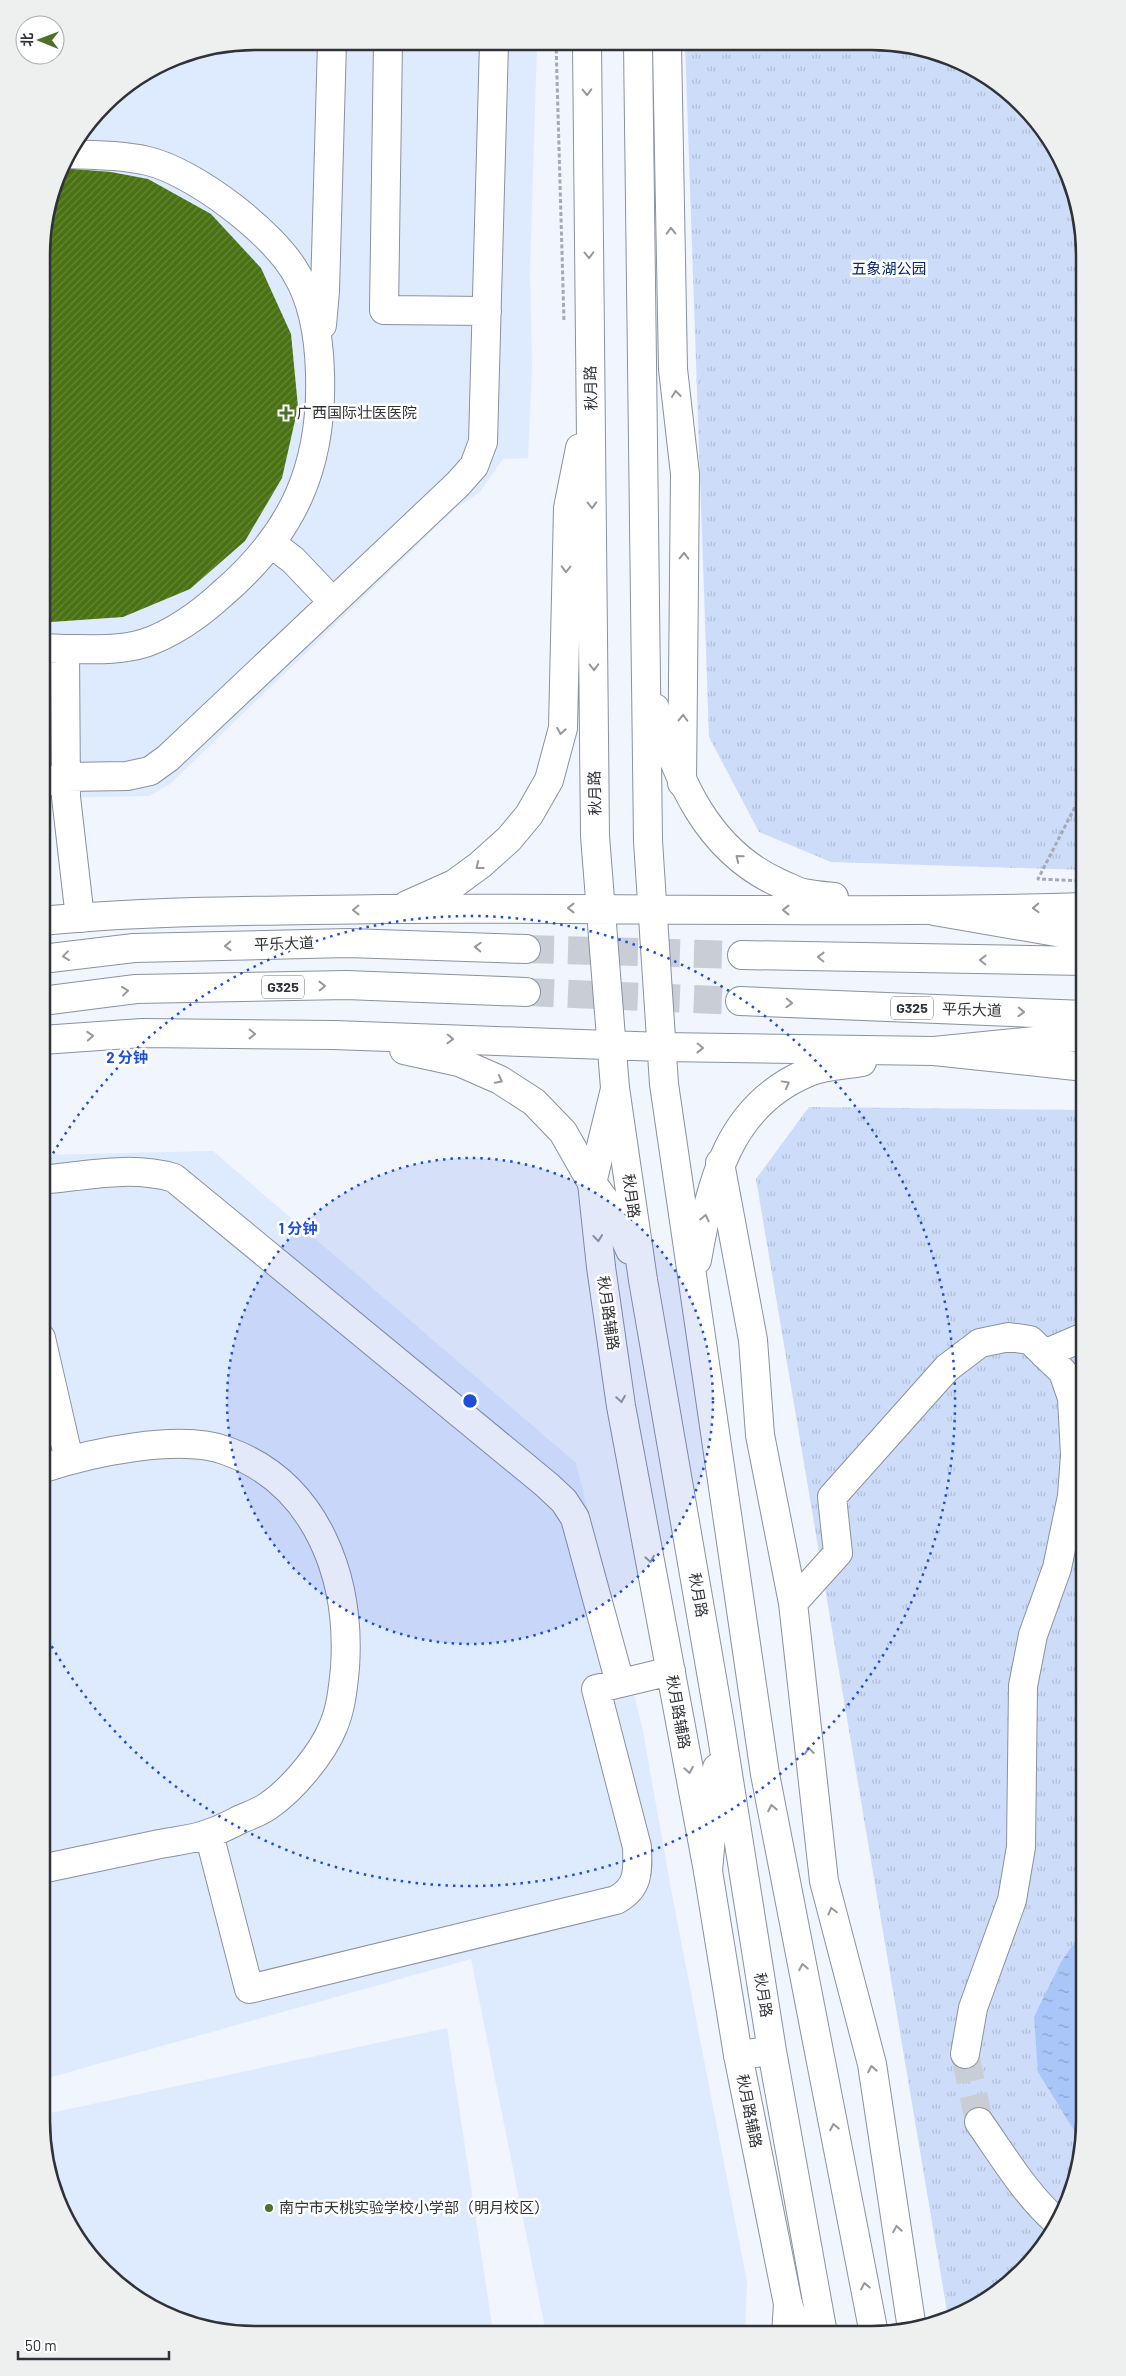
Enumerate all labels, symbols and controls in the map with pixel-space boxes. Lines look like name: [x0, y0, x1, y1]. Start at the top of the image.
north arrow: [15, 15, 65, 65]
text: 北: [18, 33, 35, 47]
one-way arrow: [582, 88, 592, 96]
one-way arrow: [665, 227, 676, 235]
one-way arrow: [584, 251, 594, 259]
park label: 五象湖公园: [851, 259, 927, 277]
street label: 秋月路: [581, 365, 599, 411]
one-way arrow: [671, 389, 682, 397]
place label: 广西国际壮医医院: [297, 403, 417, 421]
marker: 广西国际壮医医院: [279, 406, 293, 420]
one-way arrow: [587, 501, 597, 509]
one-way arrow: [679, 551, 689, 559]
one-way arrow: [561, 566, 571, 573]
one-way arrow: [589, 664, 599, 671]
one-way arrow: [678, 714, 688, 722]
one-way arrow: [557, 727, 567, 736]
street label: 秋月路: [585, 770, 603, 816]
one-way arrow: [736, 855, 745, 863]
one-way arrow: [476, 860, 485, 868]
one-way arrow: [567, 903, 574, 913]
one-way arrow: [1032, 903, 1040, 913]
one-way arrow: [352, 905, 360, 915]
one-way arrow: [782, 905, 790, 915]
street label: 平乐大道: [254, 933, 314, 953]
one-way arrow: [223, 941, 231, 951]
one-way arrow: [473, 942, 481, 953]
one-way arrow: [61, 950, 69, 961]
one-way arrow: [817, 951, 825, 962]
one-way arrow: [979, 954, 987, 965]
road number: G325: [262, 976, 304, 999]
one-way arrow: [318, 981, 326, 991]
one-way arrow: [121, 986, 129, 997]
road number: G325: [891, 996, 933, 1020]
one-way arrow: [785, 998, 793, 1009]
street label: 平乐大道: [942, 999, 1002, 1019]
one-way arrow: [1018, 1007, 1026, 1018]
one-way arrow: [249, 1029, 257, 1039]
one-way arrow: [86, 1031, 94, 1042]
one-way arrow: [446, 1034, 454, 1044]
one-way arrow: [696, 1043, 704, 1053]
text: 2 分钟: [106, 1048, 148, 1066]
one-way arrow: [494, 1074, 503, 1084]
one-way arrow: [781, 1080, 790, 1090]
street label: 秋月路: [620, 1172, 644, 1219]
one-way arrow: [699, 1214, 710, 1222]
text: 1 分钟: [279, 1219, 317, 1237]
one-way arrow: [592, 1234, 603, 1242]
street label: 秋月路辅路: [595, 1274, 623, 1351]
centre of rings: [461, 1392, 479, 1410]
one-way arrow: [615, 1395, 625, 1403]
one-way arrow: [644, 1555, 654, 1563]
street label: 秋月路: [686, 1571, 712, 1619]
street label: 秋月路辅路: [664, 1673, 694, 1750]
one-way arrow: [804, 1746, 815, 1754]
one-way arrow: [683, 1766, 694, 1775]
one-way arrow: [767, 1804, 777, 1812]
one-way arrow: [827, 1907, 838, 1916]
one-way arrow: [798, 1963, 809, 1972]
street label: 秋月路: [752, 1971, 776, 2018]
one-way arrow: [868, 2064, 878, 2073]
street label: 秋月路辅路: [734, 2072, 766, 2149]
one-way arrow: [829, 2123, 840, 2131]
place label: 南宁市天桃实验学校小学部（明月校区）: [279, 2198, 549, 2216]
marker: 南宁市天桃实验学校小学部（明月校区）: [263, 2202, 275, 2214]
one-way arrow: [892, 2225, 902, 2234]
one-way arrow: [860, 2282, 871, 2291]
scale bar: [18, 2328, 169, 2360]
text: 50 m: [25, 2336, 57, 2354]

